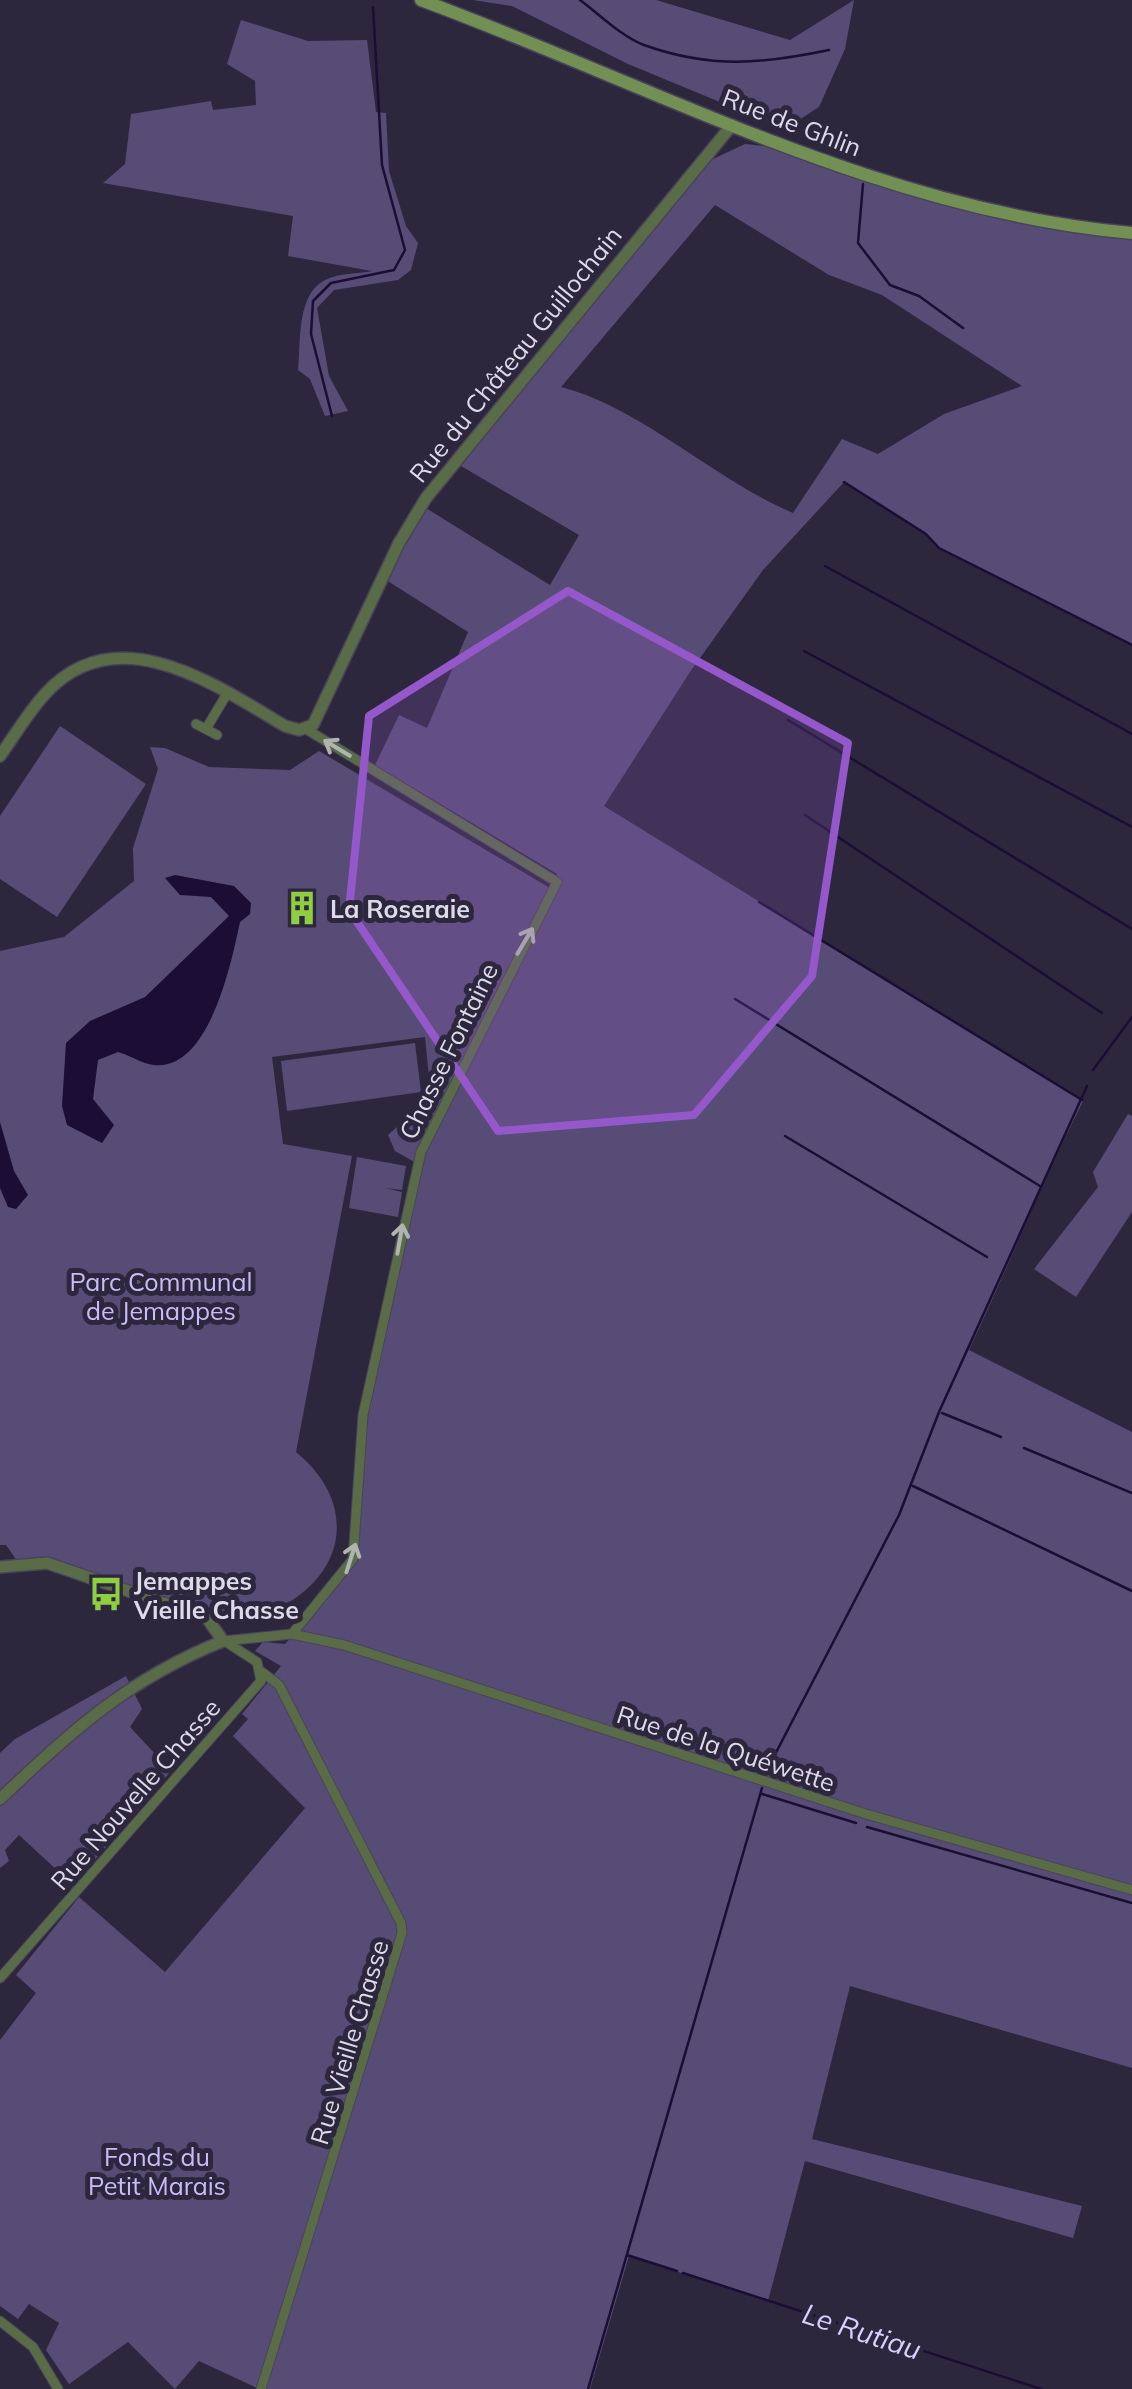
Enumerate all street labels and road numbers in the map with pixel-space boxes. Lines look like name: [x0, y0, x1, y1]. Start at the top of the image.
street label: Rue de Ghlin: [718, 81, 866, 163]
street label: Rue du Château Guillochain: [402, 220, 628, 488]
street label: Chasse Fontaine: [392, 958, 504, 1144]
street label: Rue Nouvelle Chasse: [44, 1692, 226, 1896]
street label: Rue de la Quéwette: [613, 1698, 839, 1798]
street label: Rue Vieille Chasse: [303, 1936, 395, 2148]

